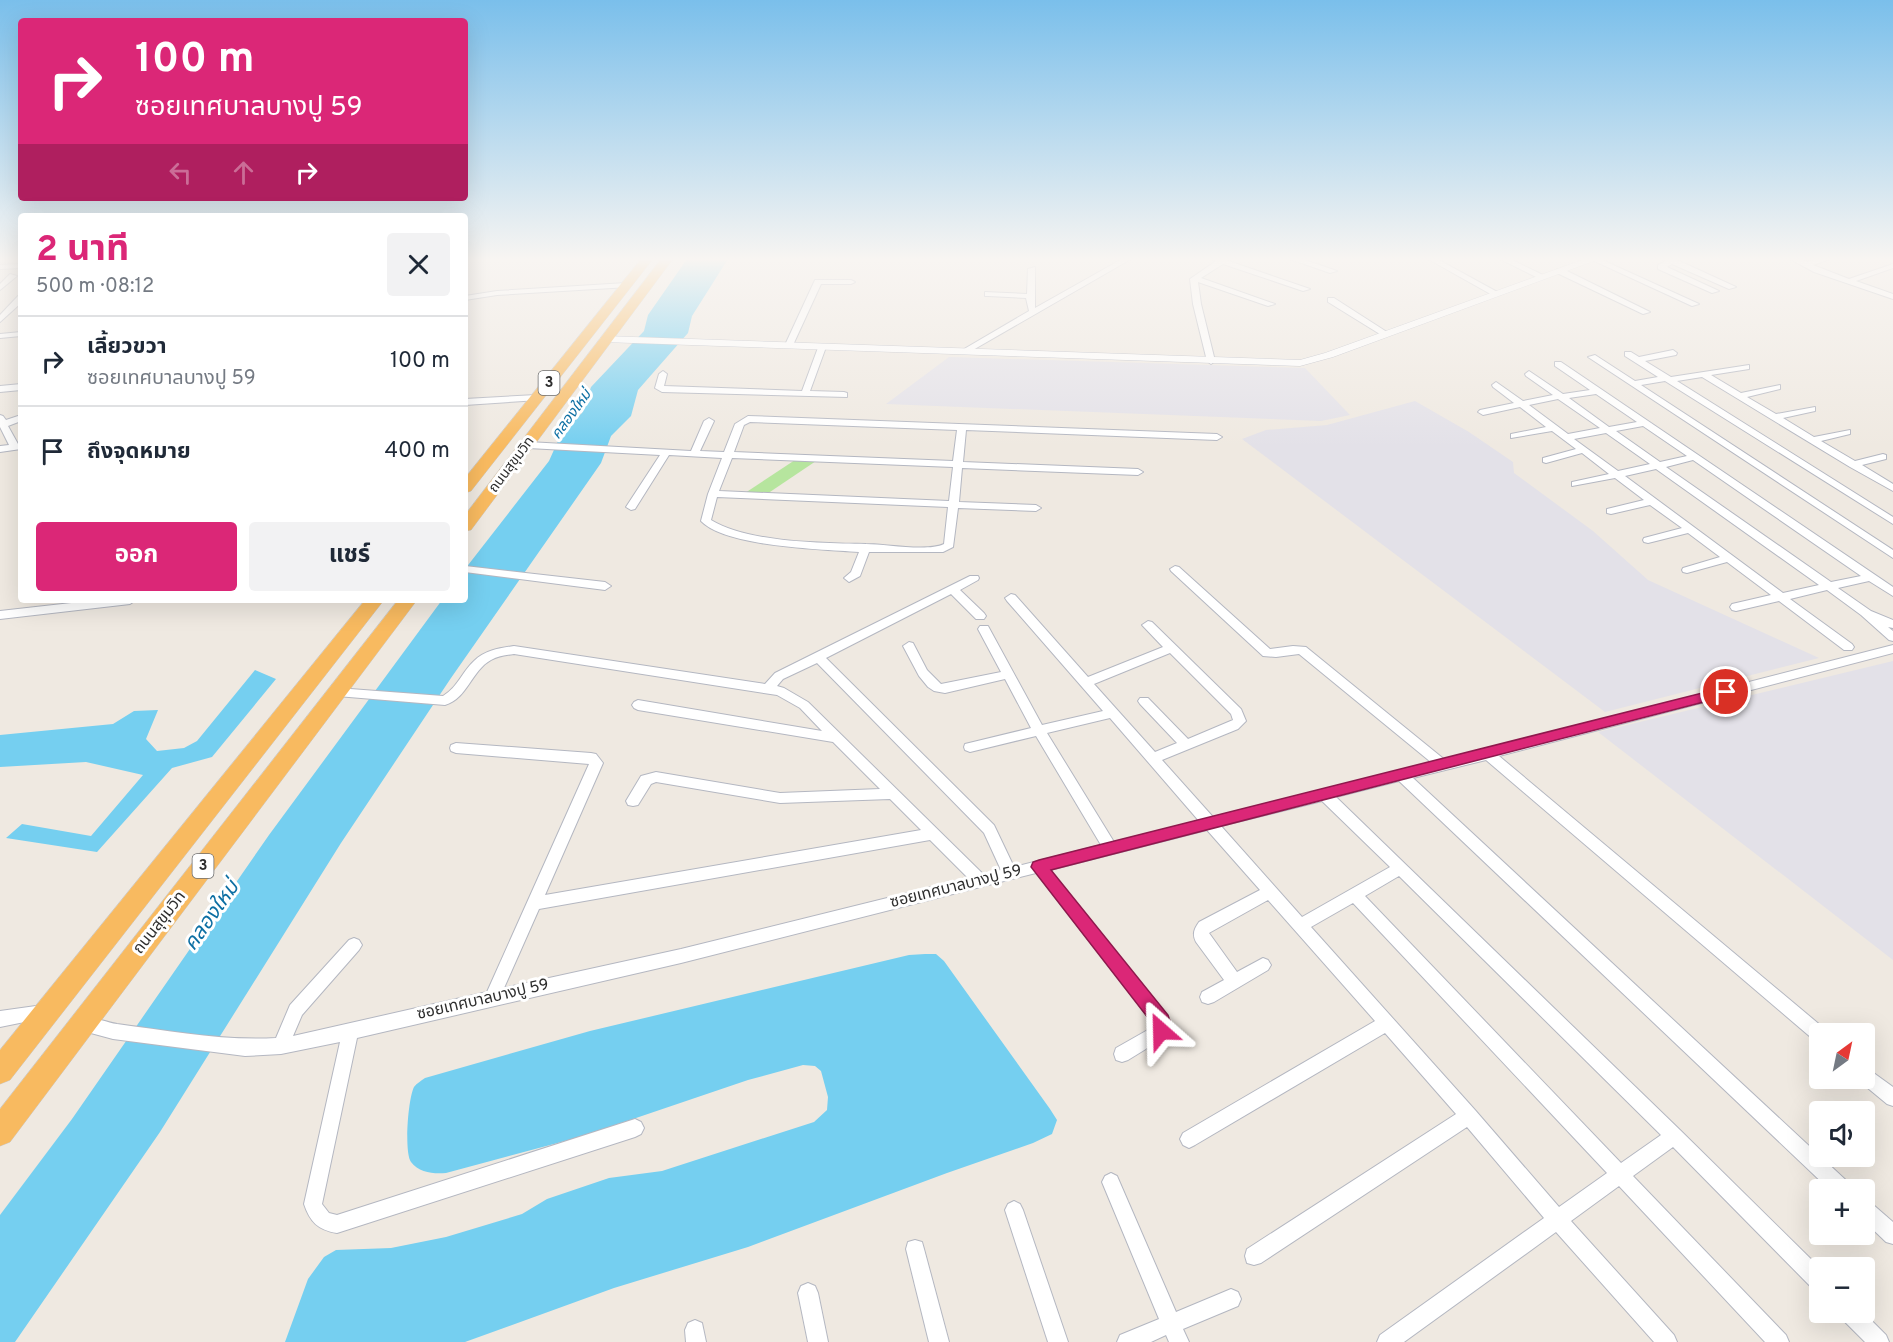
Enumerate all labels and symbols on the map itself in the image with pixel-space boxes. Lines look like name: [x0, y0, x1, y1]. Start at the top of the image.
road number: 3: [538, 371, 560, 395]
water label: คลองใหม่: [548, 385, 598, 444]
street label: ถนนสุขุมวิท: [486, 434, 538, 496]
pin: [1700, 666, 1751, 717]
road number: 3: [192, 854, 214, 878]
street label: ซอยเทศบาลบางปู 59: [888, 861, 1024, 913]
water label: คลองใหม่: [178, 873, 248, 956]
street label: ถนนสุขุมวิท: [129, 887, 191, 959]
street label: ซอยเทศบาลบางปู 59: [415, 975, 551, 1025]
position arrow: [1129, 999, 1193, 1063]
north arrow: [1809, 1023, 1875, 1089]

